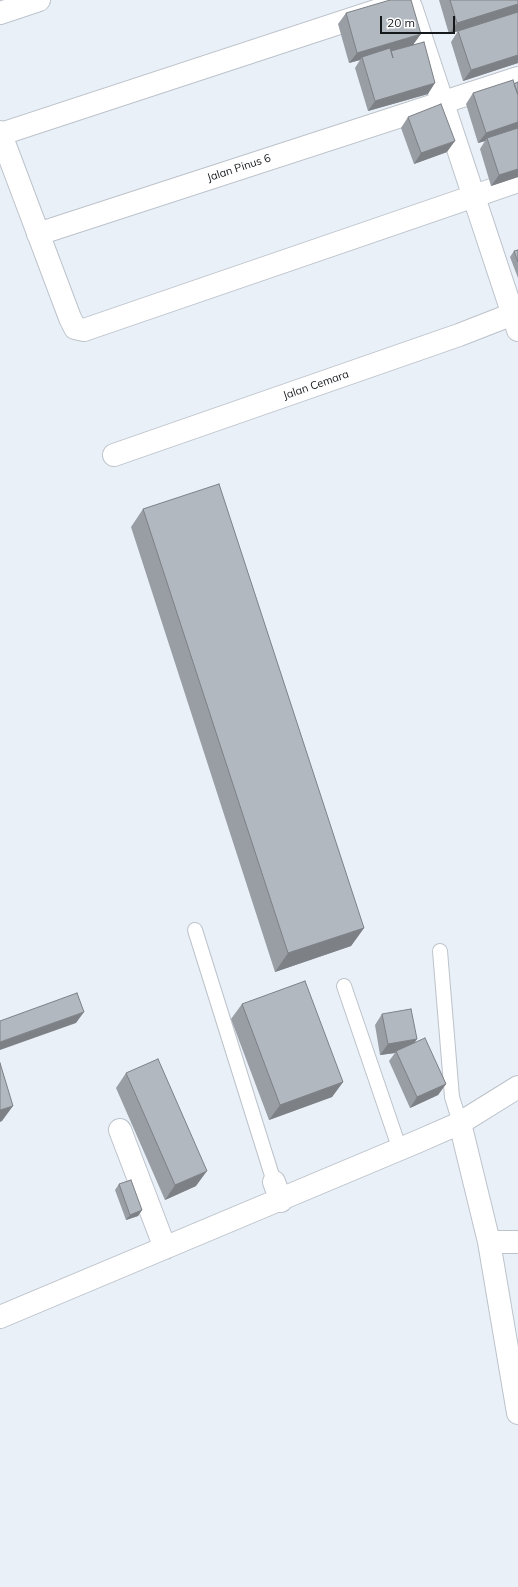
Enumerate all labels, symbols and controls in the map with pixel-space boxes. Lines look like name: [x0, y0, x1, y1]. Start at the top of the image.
scale bar: [382, 8, 457, 34]
text: 20 m: [387, 15, 415, 30]
street label: Jalan Pinus 6: [205, 151, 273, 185]
street label: Jalan Cemara: [281, 368, 351, 402]

